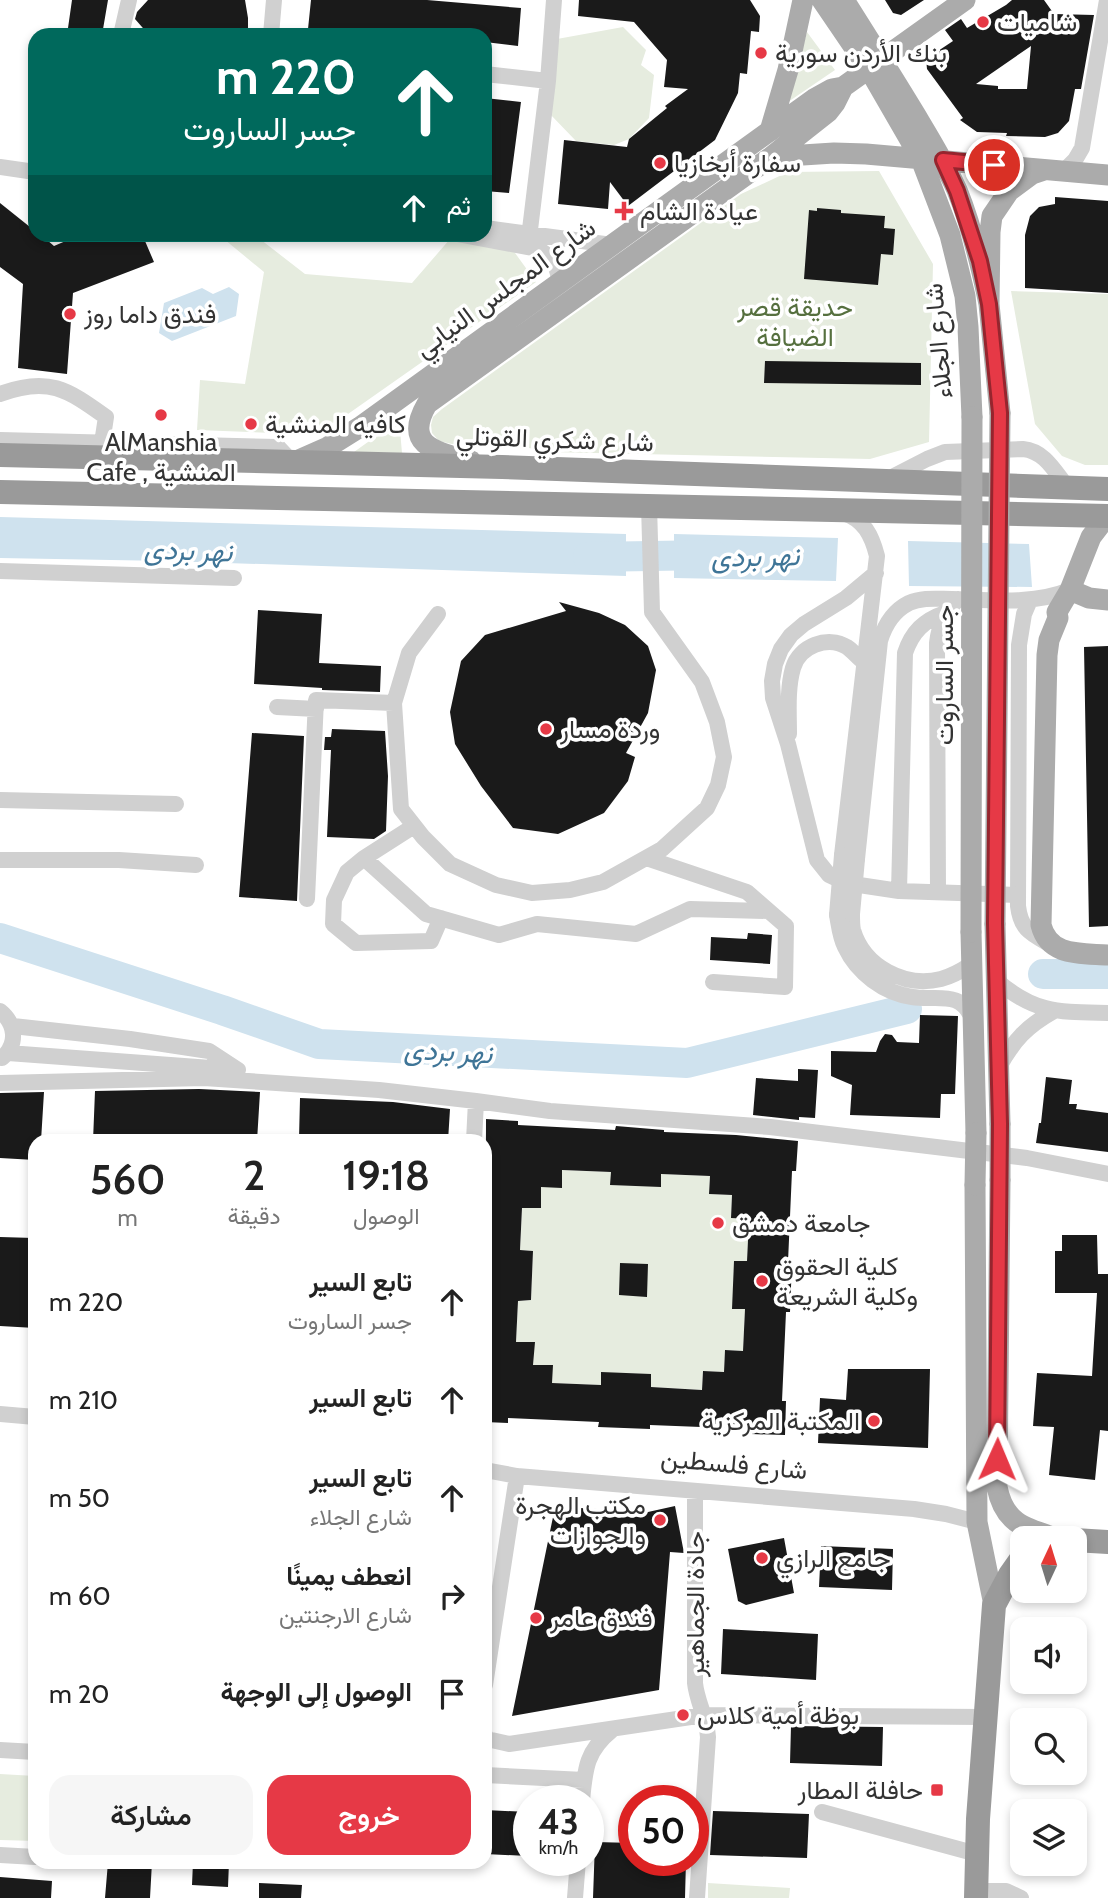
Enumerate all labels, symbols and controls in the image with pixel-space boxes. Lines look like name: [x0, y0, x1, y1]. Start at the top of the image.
place label: شاميات: [997, 6, 1077, 38]
marker: شاميات: [975, 14, 991, 30]
place label: بنك الأردن سورية: [775, 37, 947, 69]
marker: بنك الأردن سورية: [753, 45, 769, 61]
text: 220 m: [216, 47, 356, 106]
icon: ahead: [380, 56, 471, 147]
text: جسر الساروت: [183, 109, 356, 148]
pin: [964, 135, 1024, 195]
icon: arrive: [975, 146, 1013, 184]
place label: سفارة أبخازيا: [674, 147, 801, 179]
marker: سفارة أبخازيا: [652, 155, 668, 171]
icon: ahead: [395, 189, 433, 227]
text: ثم: [447, 190, 471, 222]
place label: عيادة الشام: [640, 195, 758, 228]
marker: عيادة الشام: [614, 201, 634, 221]
street label: شارع المجلس النيابي: [408, 212, 605, 368]
street label: شارع الجلاء: [917, 282, 961, 400]
park label: حديقة قصر الضيافة: [736, 291, 853, 353]
place label: فندق داما روز: [83, 298, 216, 330]
marker: فندق داما روز: [62, 306, 78, 322]
marker: AlManshia Cafe , المنشية: [153, 407, 169, 423]
place label: كافيه المنشية: [265, 408, 406, 440]
marker: كافيه المنشية: [243, 416, 259, 432]
street label: شارع شكري القوتلي: [455, 420, 654, 463]
place label: AlManshia Cafe , المنشية: [86, 426, 236, 488]
water label: نهر بردى: [143, 531, 235, 570]
water label: نهر بردى: [710, 538, 802, 575]
street label: جسر الساروت: [928, 605, 960, 745]
place label: وردة مسار: [559, 713, 660, 745]
marker: وردة مسار: [538, 721, 554, 737]
water label: نهر بردى: [403, 1032, 495, 1071]
text: 2: [243, 1149, 265, 1201]
text: 19:18: [342, 1149, 430, 1201]
text: 560: [90, 1153, 166, 1205]
text: دقيقة: [227, 1202, 281, 1230]
text: الوصول: [353, 1202, 419, 1230]
text: m: [118, 1204, 138, 1232]
place label: جامعة دمشق: [732, 1207, 870, 1239]
marker: جامعة دمشق: [710, 1215, 726, 1231]
place label: كلية الحقوق وكلية الشريعة: [776, 1250, 918, 1312]
text: تابع السير: [309, 1266, 412, 1298]
marker: كلية الحقوق وكلية الشريعة: [754, 1273, 770, 1289]
icon: ahead: [433, 1283, 471, 1321]
text: 220 m: [49, 1286, 123, 1318]
text: جسر الساروت: [288, 1307, 412, 1335]
icon: ahead: [433, 1381, 471, 1419]
text: تابع السير: [309, 1382, 412, 1414]
text: 210 m: [49, 1384, 118, 1416]
place label: المكتبة المركزية: [701, 1405, 860, 1437]
marker: المكتبة المركزية: [866, 1413, 882, 1429]
position arrow: [960, 1422, 1034, 1496]
street label: شارع فلسطين: [659, 1442, 809, 1488]
text: تابع السير: [309, 1462, 412, 1494]
icon: ahead: [433, 1479, 471, 1517]
text: 50 m: [49, 1482, 110, 1514]
place label: مكتب الهجرة والجوازات: [515, 1489, 646, 1551]
text: شارع الجلاء: [310, 1503, 412, 1531]
marker: مكتب الهجرة والجوازات: [652, 1512, 668, 1528]
north arrow: [1010, 1526, 1087, 1603]
map controls: [1010, 1526, 1087, 1876]
street label: جادة الجماهير: [679, 1531, 711, 1678]
place label: جامع الرازي: [776, 1542, 891, 1579]
marker: جامع الرازي: [754, 1550, 770, 1566]
text: انعطف يمينًا: [286, 1560, 412, 1592]
icon: right: [433, 1577, 471, 1615]
text: 60 m: [49, 1580, 111, 1612]
text: شارع الارجنتين: [279, 1601, 412, 1629]
place label: فندق عامر: [549, 1602, 653, 1634]
marker: فندق عامر: [528, 1610, 544, 1626]
button: sound: [1010, 1617, 1087, 1694]
icon: arrive: [433, 1675, 471, 1713]
text: الوصول إلى الوجهة: [221, 1676, 412, 1708]
text: 20 m: [49, 1678, 109, 1710]
place label: بوظة أمية كلاس: [697, 1699, 859, 1731]
marker: بوظة أمية كلاس: [675, 1707, 691, 1723]
button: search: [1010, 1708, 1087, 1785]
place label: حافلة المطار: [797, 1774, 923, 1806]
button: مشاركة: [49, 1775, 253, 1855]
button: خروج: [267, 1775, 471, 1855]
marker: حافلة المطار: [929, 1782, 945, 1798]
speed limit sign: 50: [618, 1785, 709, 1876]
button: layers: [1010, 1799, 1087, 1876]
text: 43: [538, 1800, 579, 1843]
text: km/h: [539, 1837, 578, 1859]

